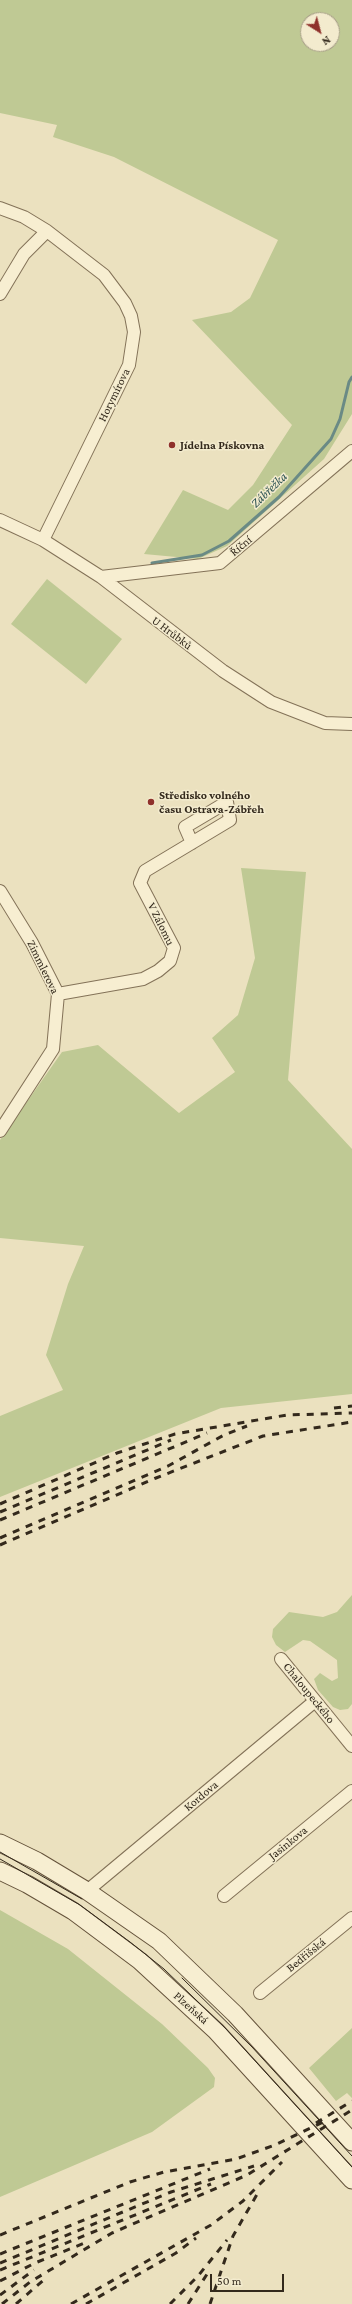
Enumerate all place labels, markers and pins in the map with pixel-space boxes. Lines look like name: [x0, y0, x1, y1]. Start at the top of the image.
place label: Jídelna Pískovna: [180, 438, 264, 452]
marker: Jídelna Pískovna: [167, 440, 177, 450]
place label: Středisko volného času Ostrava-Zábřeh: [159, 788, 264, 816]
marker: Středisko volného času Ostrava-Zábřeh: [146, 797, 156, 807]

